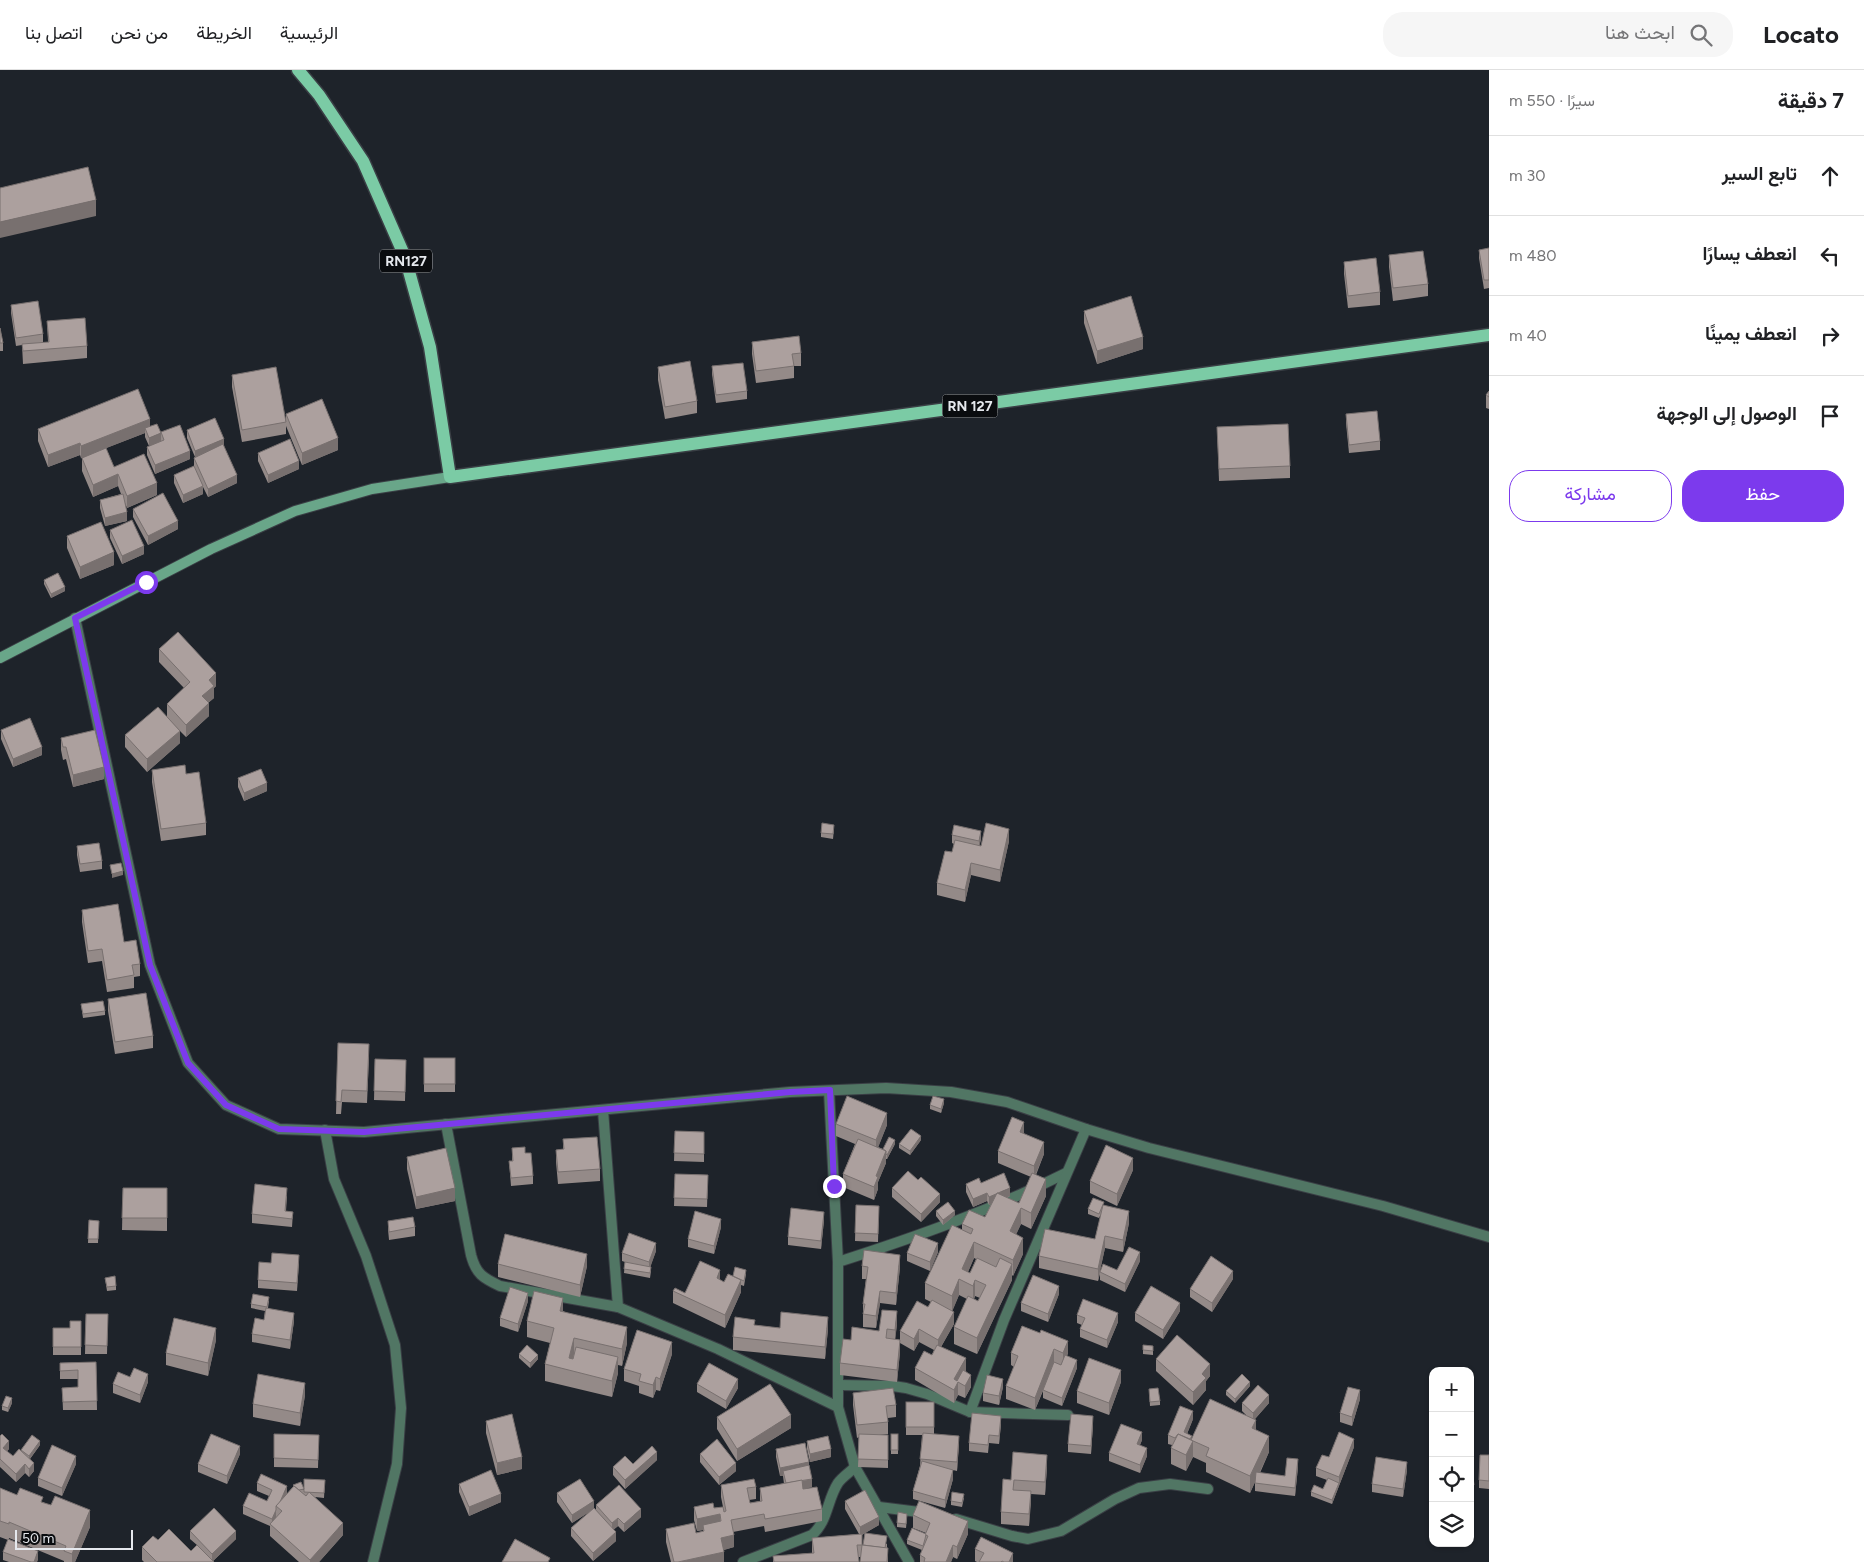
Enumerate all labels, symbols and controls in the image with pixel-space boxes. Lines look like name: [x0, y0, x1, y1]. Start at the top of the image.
search box: [1383, 12, 1733, 57]
text: Locato: [1763, 20, 1839, 49]
text: ابحث هنا: [1605, 21, 1675, 44]
icon: search: [1687, 21, 1715, 49]
text: اتصل بنا: [25, 22, 83, 44]
text: من نحن: [111, 22, 168, 44]
text: الخريطة: [196, 22, 252, 44]
text: الرئيسية: [280, 22, 338, 44]
text: 7 دقيقة: [1778, 88, 1844, 113]
text: سيرًا · 550 m: [1509, 91, 1595, 110]
text: تابع السير: [1722, 162, 1797, 185]
icon: ahead: [1816, 162, 1844, 190]
text: 30 m: [1509, 166, 1546, 185]
text: انعطف يسارًا: [1703, 242, 1797, 265]
icon: left: [1816, 242, 1844, 270]
text: 480 m: [1509, 246, 1557, 265]
road number: RN127: [380, 250, 432, 272]
text: انعطف يمينًا: [1705, 322, 1797, 345]
icon: right: [1816, 322, 1844, 350]
text: 40 m: [1509, 326, 1547, 345]
road number: RN 127: [942, 394, 998, 418]
text: الوصول إلى الوجهة: [1657, 402, 1797, 425]
icon: arrive: [1816, 402, 1844, 430]
button: مشاركة: [1509, 470, 1672, 522]
button: حفظ: [1682, 470, 1844, 522]
route start: [135, 571, 158, 594]
route end: [823, 1175, 846, 1198]
map controls: [1429, 1367, 1474, 1547]
button: +: [1429, 1367, 1474, 1412]
button: −: [1429, 1412, 1474, 1457]
button: locate: [1429, 1457, 1474, 1502]
button: layers: [1429, 1502, 1474, 1547]
scale bar: [15, 1527, 132, 1550]
text: 50 m: [22, 1530, 54, 1547]

